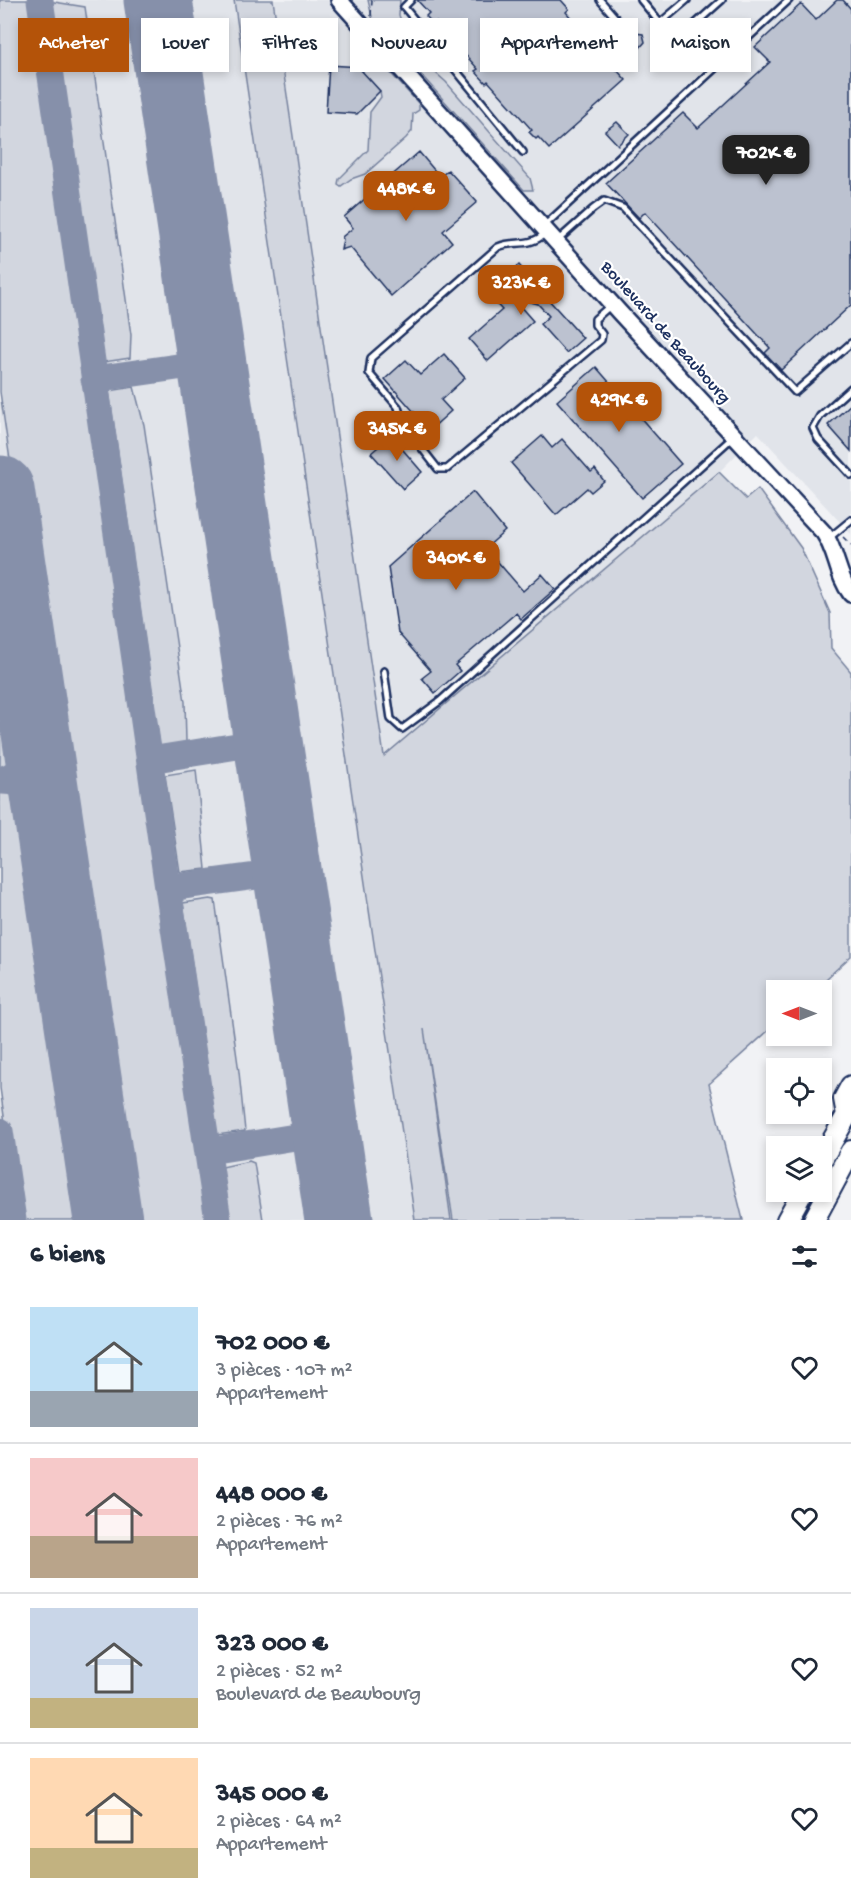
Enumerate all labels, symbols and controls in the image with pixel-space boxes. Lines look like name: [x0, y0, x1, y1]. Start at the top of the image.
chip: Acheter: [18, 18, 129, 72]
chip: Louer: [141, 18, 229, 72]
chip: Filtres: [241, 18, 338, 72]
chip: Nouveau: [350, 18, 468, 72]
chip: Appartement: [480, 18, 638, 72]
chip: Maison: [650, 18, 751, 72]
pin: 702K €: [717, 135, 815, 186]
text: 702K €: [736, 143, 796, 166]
pin: 448K €: [357, 171, 455, 222]
text: 448K €: [377, 179, 435, 202]
street label: Boulevard de Beaubourg: [595, 257, 734, 409]
pin: 323K €: [472, 265, 570, 316]
text: 323K €: [492, 273, 550, 296]
pin: 429K €: [570, 382, 668, 433]
text: 429K €: [591, 390, 647, 413]
pin: 345K €: [348, 411, 446, 462]
text: 345K €: [368, 419, 426, 442]
pin: 340K €: [407, 540, 505, 591]
text: 340K €: [427, 548, 485, 571]
north arrow: [766, 980, 832, 1046]
map controls: [766, 980, 832, 1202]
button: locate: [766, 1058, 832, 1124]
button: layers: [766, 1136, 832, 1202]
icon: filters: [788, 1240, 821, 1273]
text: 6 biens: [30, 1241, 104, 1272]
text: 702 000 €: [216, 1329, 329, 1360]
icon: home: [78, 1331, 150, 1403]
icon: heart: [788, 1351, 821, 1384]
text: 3 pièces · 107 m²: [216, 1360, 353, 1383]
text: Appartement: [216, 1383, 326, 1406]
text: 448 000 €: [216, 1480, 327, 1511]
icon: home: [78, 1482, 150, 1554]
icon: heart: [788, 1502, 821, 1535]
text: 2 pièces · 76 m²: [216, 1511, 343, 1534]
text: Appartement: [216, 1534, 326, 1557]
text: 323 000 €: [216, 1630, 328, 1661]
icon: home: [78, 1632, 150, 1704]
icon: heart: [788, 1652, 821, 1685]
text: 2 pièces · 52 m²: [216, 1661, 342, 1684]
text: Boulevard de Beaubourg: [216, 1684, 421, 1707]
text: 345 000 €: [216, 1780, 328, 1811]
icon: home: [78, 1782, 150, 1854]
icon: heart: [788, 1802, 821, 1835]
text: 2 pièces · 64 m²: [216, 1811, 342, 1834]
text: Appartement: [216, 1834, 326, 1857]

